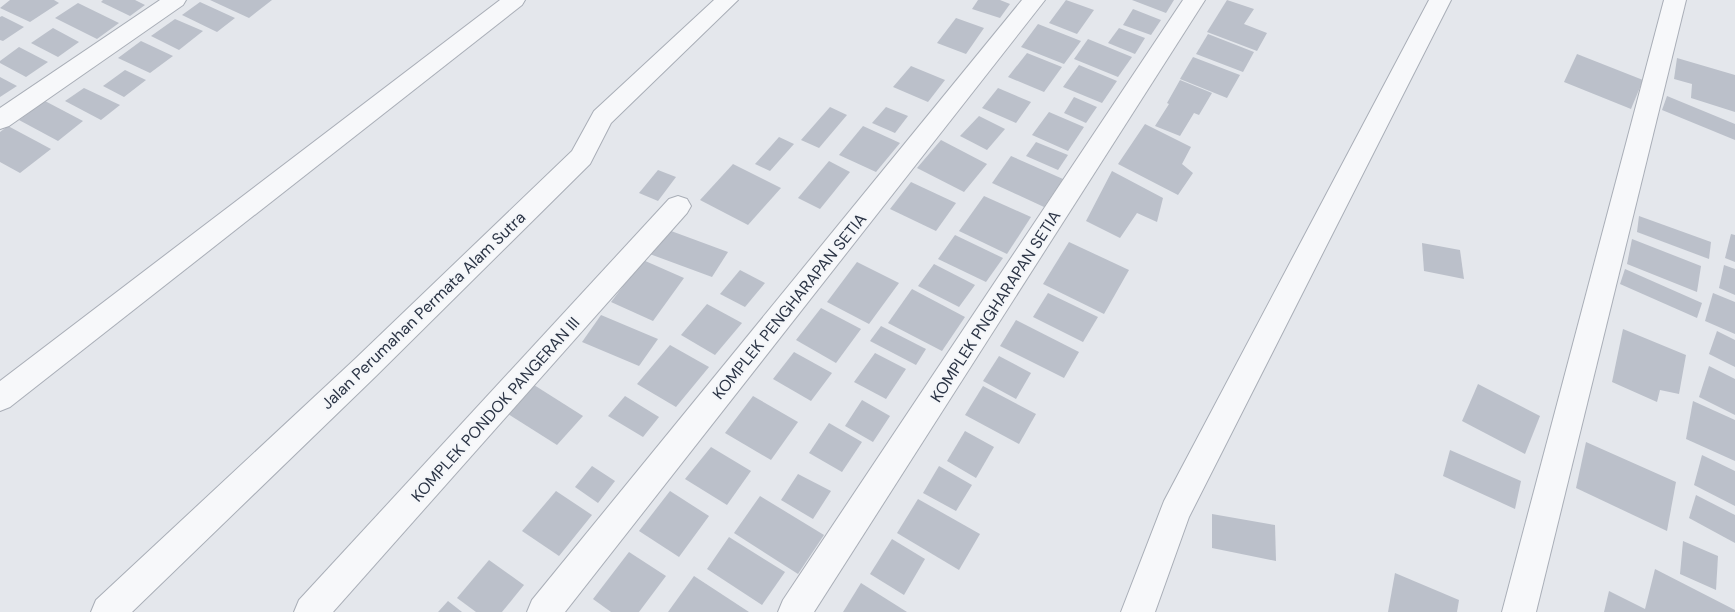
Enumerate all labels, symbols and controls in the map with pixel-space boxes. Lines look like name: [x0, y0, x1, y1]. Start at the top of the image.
street label: KOMPLEK PNGHARAPAN SETIA: [925, 206, 1066, 406]
street label: Jalan Perumahan Permata Alam Sutra: [317, 207, 530, 414]
street label: KOMPLEK PENGHARAPAN SETIA: [708, 209, 871, 404]
street label: KOMPLEK PONDOK PANGERAN III: [407, 312, 584, 506]

